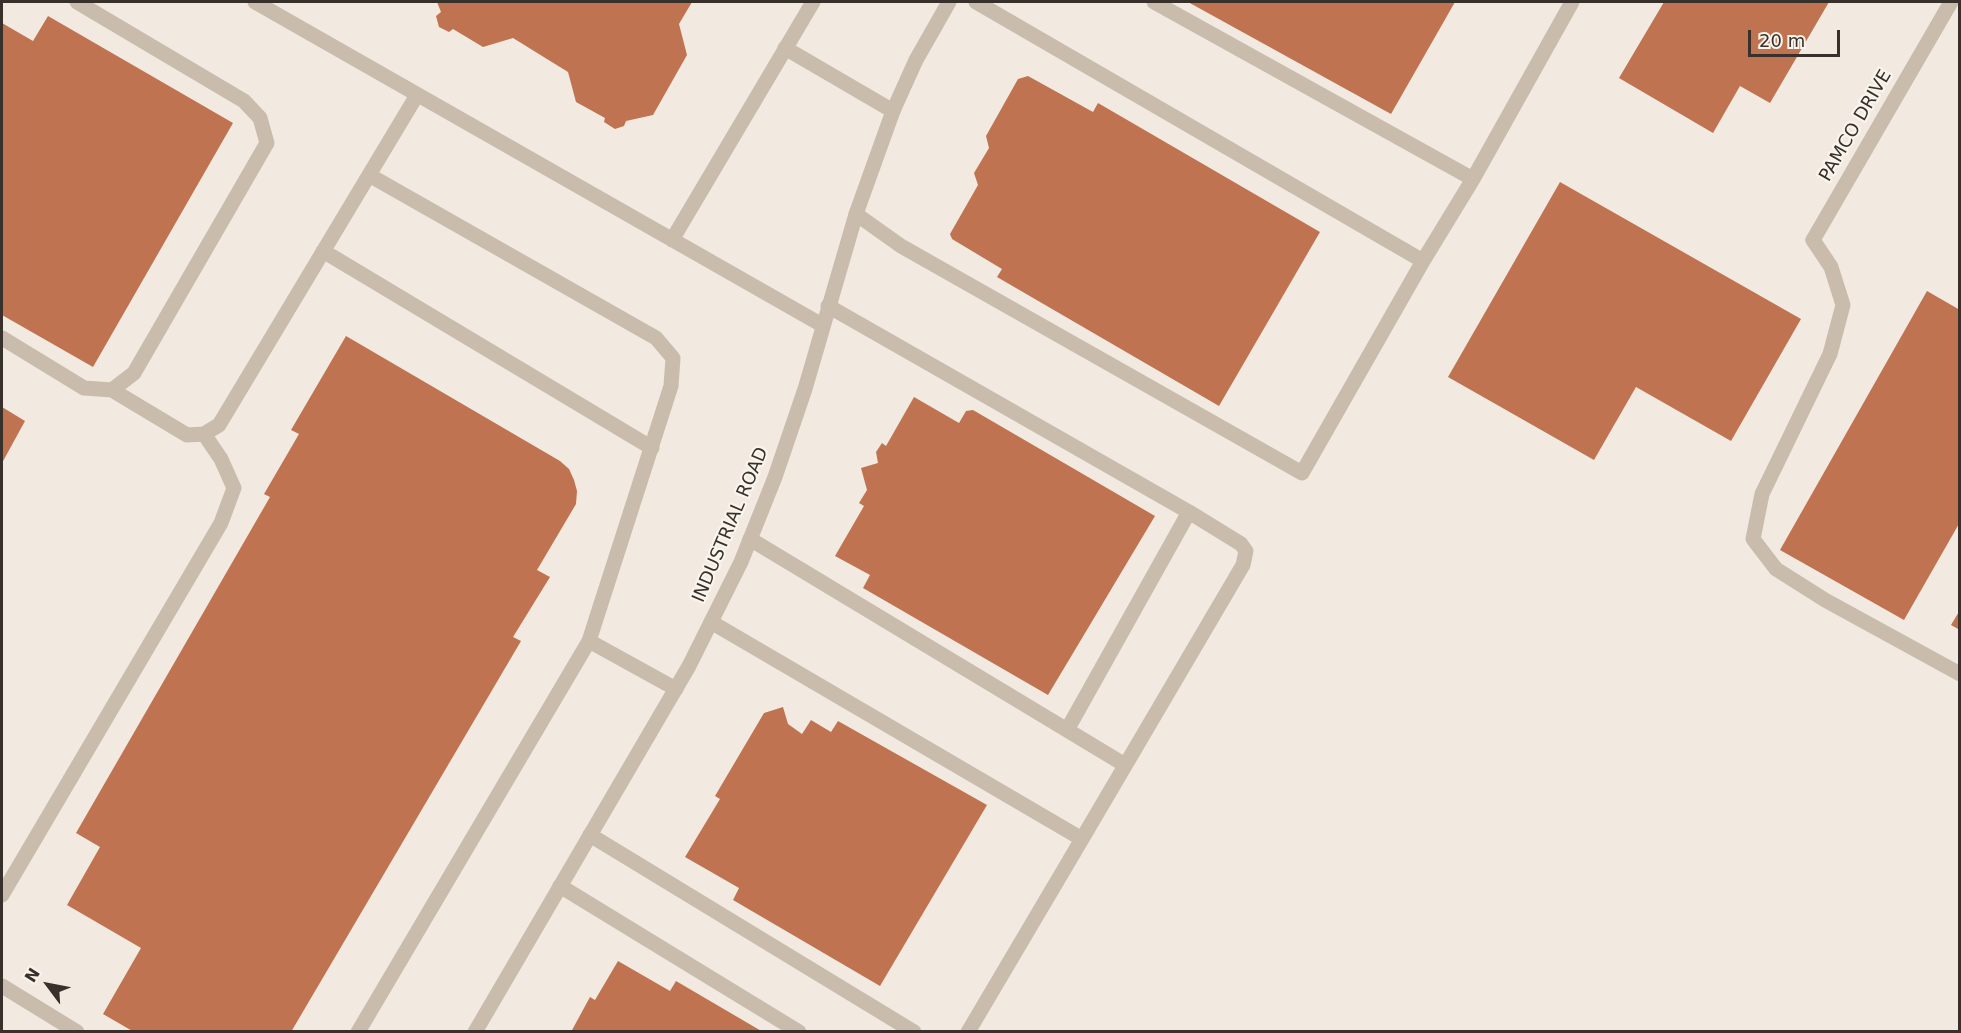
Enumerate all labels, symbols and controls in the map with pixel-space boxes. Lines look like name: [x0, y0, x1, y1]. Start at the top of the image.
scale bar: [1751, 18, 1842, 56]
text: 20 m: [1759, 30, 1805, 51]
street label: PAMCO DRIVE: [1815, 66, 1897, 186]
street label: INDUSTRIAL ROAD: [689, 444, 773, 606]
north arrow: [18, 955, 78, 1015]
text: N: [21, 964, 44, 986]

